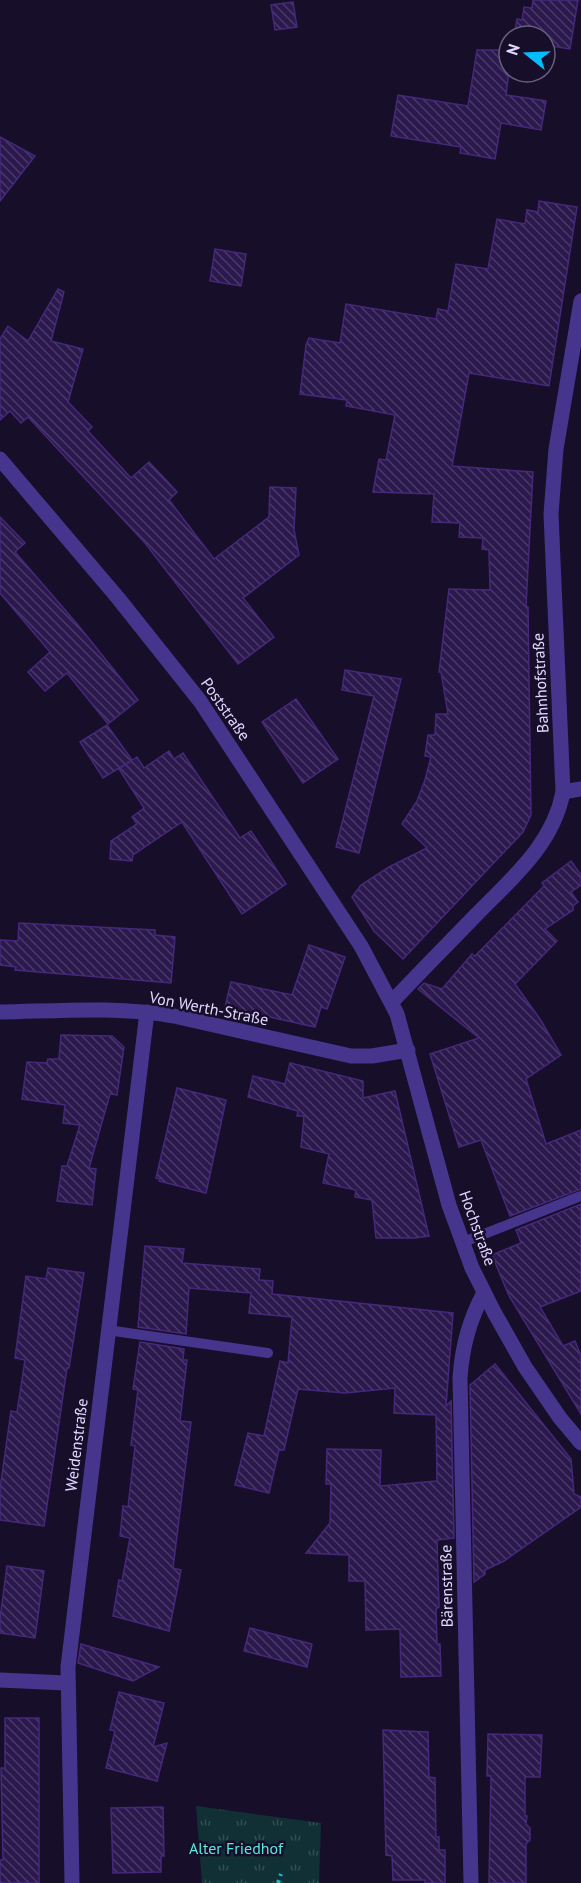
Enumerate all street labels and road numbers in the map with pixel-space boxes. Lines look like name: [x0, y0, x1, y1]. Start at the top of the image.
street label: Bahnhofstraße: [527, 632, 553, 734]
street label: Poststraße: [197, 674, 255, 744]
street label: Von Werth-Straße: [147, 986, 270, 1029]
street label: Hochstraße: [455, 1188, 501, 1268]
street label: Weidenstraße: [60, 1397, 92, 1493]
street label: Bärenstraße: [435, 1544, 457, 1628]

